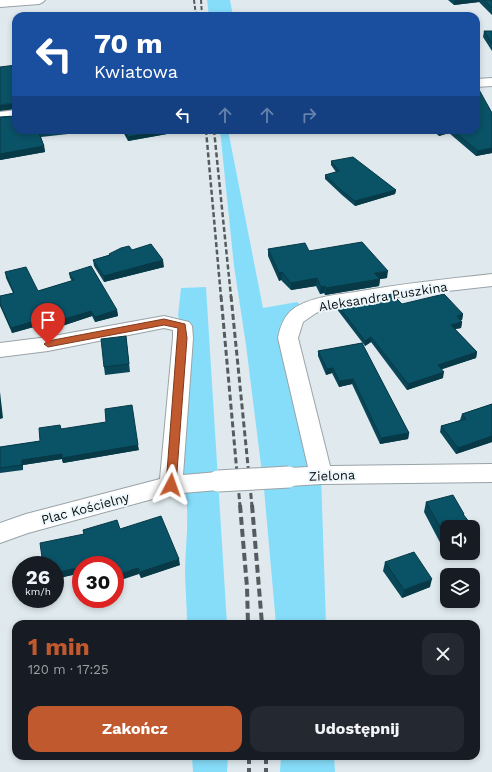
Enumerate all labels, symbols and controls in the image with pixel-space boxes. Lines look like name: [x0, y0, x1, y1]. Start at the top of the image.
text: 70 m: [94, 27, 163, 60]
icon: left: [28, 28, 80, 80]
text: Kwiatowa: [94, 61, 178, 82]
icon: left: [172, 104, 194, 126]
icon: ahead: [214, 104, 236, 126]
icon: ahead: [256, 104, 278, 126]
icon: right: [298, 104, 320, 126]
street label: Aleksandra Puszkina: [318, 279, 449, 314]
pin: [31, 303, 65, 344]
icon: arrive: [37, 309, 59, 331]
position arrow: [150, 464, 192, 506]
street label: Zielona: [309, 467, 356, 484]
street label: Plac Kościelny: [40, 489, 131, 527]
map controls: [440, 520, 480, 608]
button: sound: [440, 520, 480, 560]
speed limit sign: 30: [72, 556, 124, 608]
text: 26: [26, 565, 50, 589]
button: layers: [440, 568, 480, 608]
text: km/h: [25, 586, 51, 597]
text: 1 min: [28, 633, 90, 661]
button: close: [422, 633, 464, 675]
text: 120 m · 17:25: [28, 662, 108, 677]
button: Zakończ: [28, 706, 242, 752]
button: Udostępnij: [250, 706, 464, 752]

